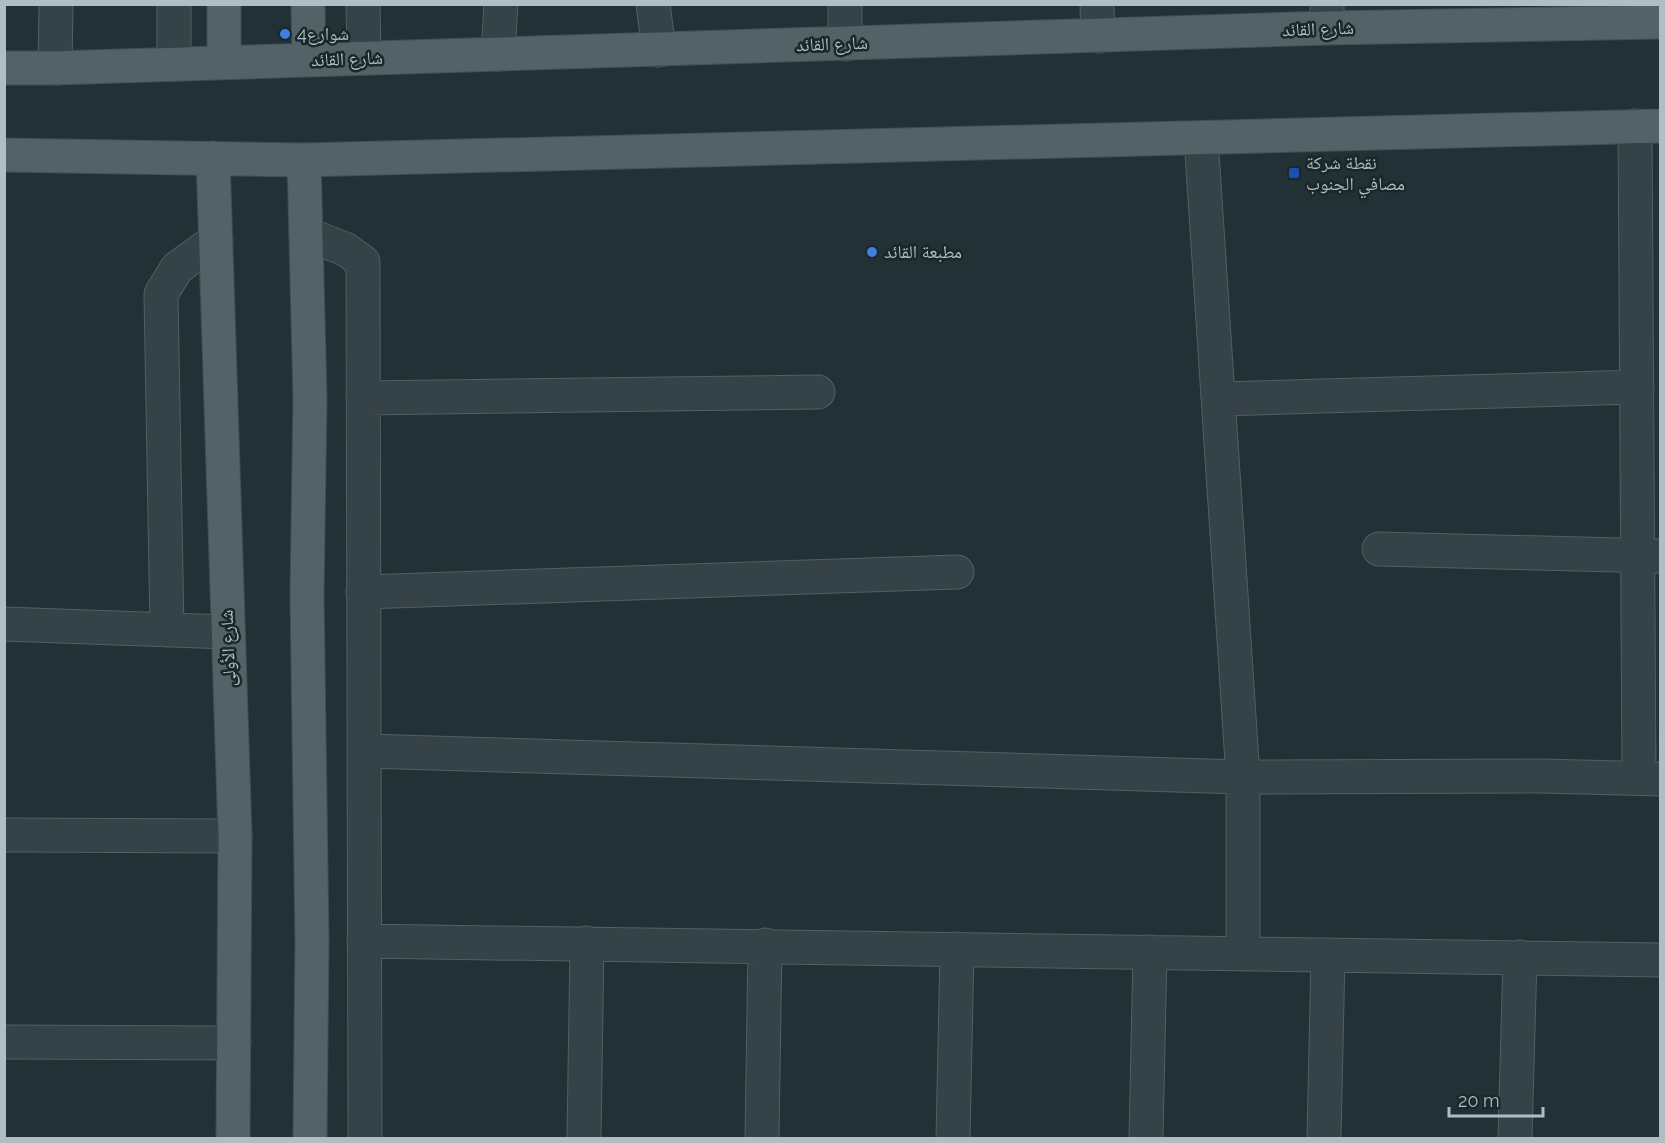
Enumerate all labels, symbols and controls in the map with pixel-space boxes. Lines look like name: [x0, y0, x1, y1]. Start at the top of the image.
street label: شارع القائد: [1282, 17, 1354, 41]
place label: 4شوارع: [297, 23, 349, 45]
marker: 4شوارع: [278, 27, 292, 41]
street label: شارع القائد: [796, 32, 868, 56]
street label: شارع القائد: [311, 47, 383, 71]
place label: نقطة شركة مصافي الجنوب: [1306, 152, 1405, 199]
marker: نقطة شركة مصافي الجنوب: [1287, 166, 1301, 180]
place label: مطبعة القائد: [884, 241, 962, 263]
marker: مطبعة القائد: [865, 245, 879, 259]
street label: شارع الأولى: [216, 609, 240, 687]
scale bar: [1449, 1080, 1544, 1118]
text: 20 m: [1458, 1090, 1500, 1111]

